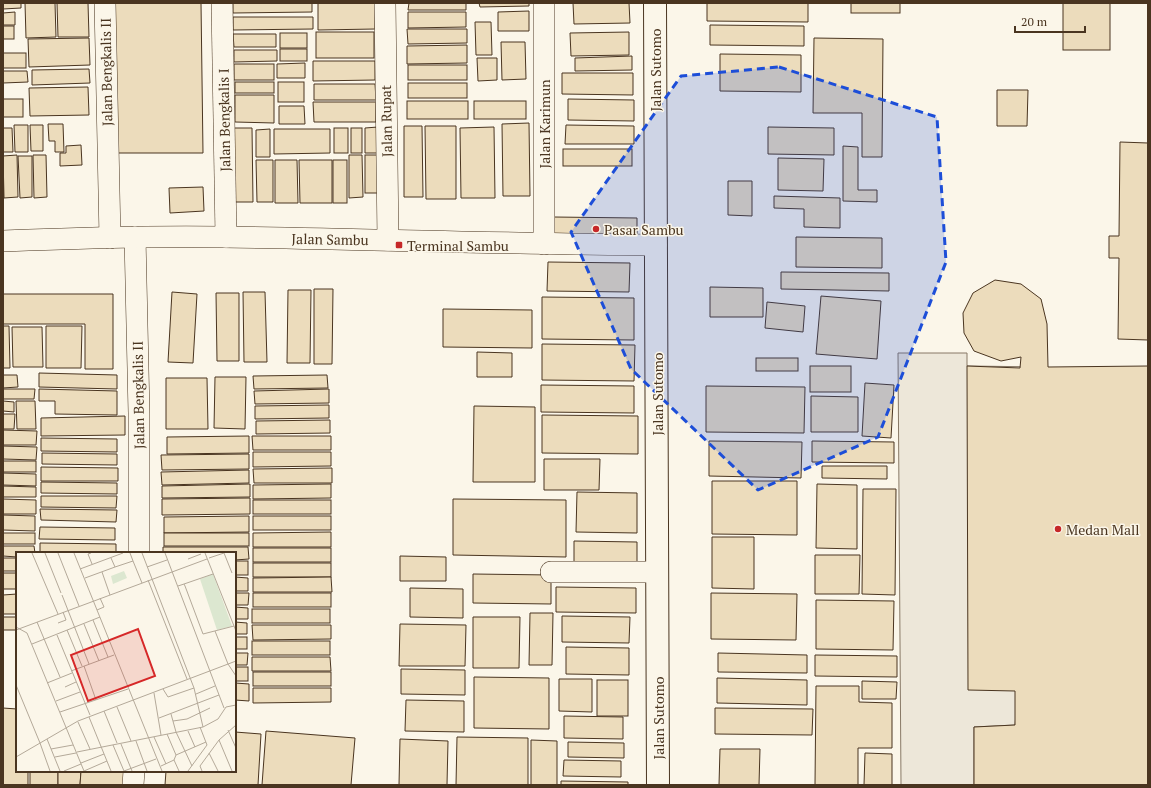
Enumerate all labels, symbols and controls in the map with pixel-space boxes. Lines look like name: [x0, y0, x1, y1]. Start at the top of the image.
scale bar: [1015, 8, 1085, 34]
text: 20 m: [1021, 14, 1048, 29]
street label: Jalan Bengkalis II: [96, 18, 116, 126]
street label: Jalan Sutomo: [646, 28, 665, 112]
street label: Jalan Bengkalis I: [214, 68, 234, 172]
street label: Jalan Karimun: [535, 79, 554, 168]
street label: Jalan Rupat: [376, 84, 396, 157]
place label: Pasar Sambu: [604, 220, 684, 239]
marker: Pasar Sambu: [591, 224, 601, 234]
street label: Jalan Sambu: [291, 229, 369, 249]
place label: Terminal Sambu: [407, 236, 509, 255]
marker: Terminal Sambu: [394, 240, 404, 250]
street label: Jalan Bengkalis II: [128, 341, 148, 449]
street label: Jalan Sutomo: [648, 352, 667, 436]
place label: Medan Mall: [1066, 520, 1139, 539]
marker: Medan Mall: [1053, 524, 1063, 534]
inset map: [16, 552, 236, 772]
street label: Jalan Sutomo: [649, 676, 668, 760]

